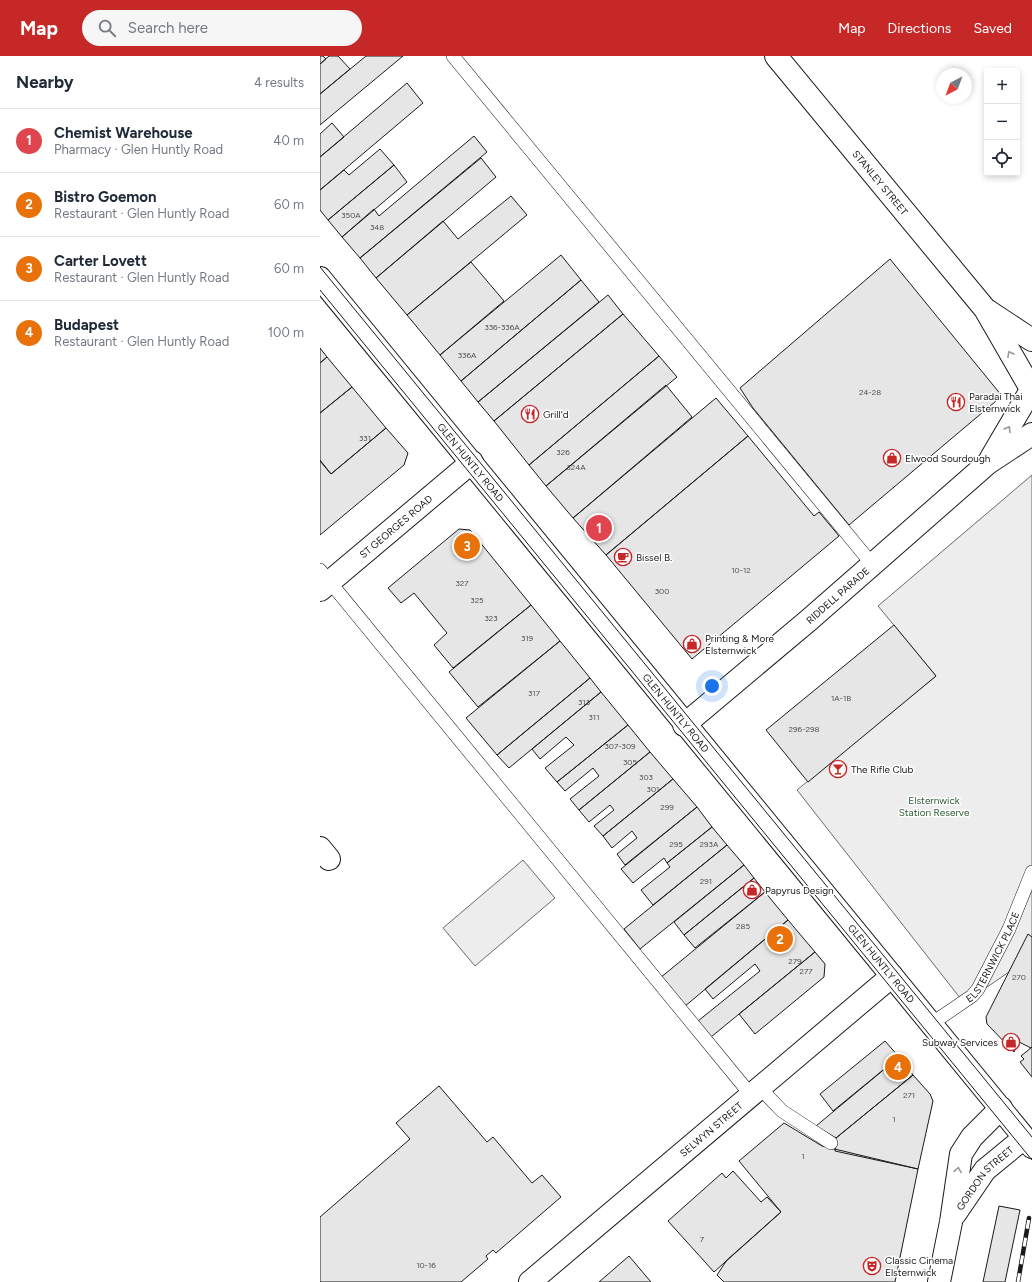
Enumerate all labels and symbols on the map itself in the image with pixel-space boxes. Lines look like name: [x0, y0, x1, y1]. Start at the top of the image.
north arrow: [936, 68, 972, 104]
street label: STANLEY STREET: [849, 148, 911, 218]
house number: 350A: [341, 210, 361, 220]
house number: 348: [370, 222, 384, 232]
house number: 336-336A: [484, 322, 520, 332]
house number: 336A: [458, 350, 477, 360]
one-way arrow: [1007, 351, 1014, 358]
house number: 24-28: [859, 387, 881, 397]
place label: Paradai Thai Elsternwick: [969, 390, 1023, 415]
restaurant icon: Paradai Thai Elsternwick: [946, 392, 966, 412]
restaurant icon: Grill'd: [520, 404, 540, 424]
place label: Grill'd: [543, 408, 569, 421]
street label: GLEN HUNTLY ROAD: [434, 420, 507, 505]
one-way arrow: [1003, 426, 1011, 433]
house number: 331: [359, 433, 371, 443]
house number: 326: [556, 447, 570, 457]
shop icon: Elwood Sourdough: [882, 448, 902, 468]
place label: Elwood Sourdough: [905, 452, 991, 465]
house number: 324A: [566, 462, 586, 472]
street label: ST GEORGES ROAD: [357, 492, 435, 561]
pin: 1: [586, 513, 612, 543]
pin: 3: [454, 531, 480, 561]
cafe icon: Bissel B.: [613, 547, 633, 567]
place label: Bissel B.: [636, 551, 672, 564]
street label: RIDDELL PARADE: [803, 564, 872, 627]
house number: 10-12: [731, 565, 751, 575]
house number: 327: [455, 578, 469, 588]
house number: 300: [655, 586, 669, 596]
house number: 325: [470, 595, 484, 605]
house number: 323: [484, 613, 498, 623]
place label: Printing & More Elsternwick: [705, 632, 775, 657]
house number: 319: [521, 633, 534, 643]
shop icon: Printing & More Elsternwick: [682, 634, 702, 654]
street label: GLEN HUNTLY ROAD: [640, 671, 712, 755]
your location: [702, 676, 722, 696]
house number: 317: [528, 688, 541, 698]
house number: 1A-1B: [831, 693, 851, 703]
house number: 313: [578, 697, 590, 707]
house number: 311: [589, 712, 599, 722]
house number: 296-298: [789, 724, 819, 734]
house number: 307-309: [604, 741, 636, 751]
house number: 305: [623, 757, 637, 767]
bar icon: The Rifle Club: [828, 759, 848, 779]
place label: The Rifle Club: [851, 763, 913, 776]
house number: 303: [639, 772, 653, 782]
house number: 301: [647, 784, 659, 794]
park label: Elsternwick Station Reserve: [899, 794, 970, 819]
house number: 299: [660, 802, 674, 812]
house number: 295: [669, 839, 683, 849]
house number: 293A: [700, 839, 719, 849]
house number: 291: [700, 876, 712, 886]
shop icon: Papyrus Design: [742, 880, 762, 900]
place label: Papyrus Design: [765, 884, 834, 897]
street label: ELSTERNWICK PLACE: [963, 910, 1022, 1005]
house number: 285: [736, 921, 750, 931]
street label: GLEN HUNTLY ROAD: [845, 922, 917, 1006]
pin: 2: [767, 924, 793, 954]
house number: 279: [788, 956, 802, 966]
house number: 277: [799, 966, 813, 976]
house number: 270: [1012, 972, 1026, 982]
shop icon: Subway Services: [1001, 1032, 1021, 1052]
place label: Subway Services: [922, 1036, 998, 1049]
pin: 4: [885, 1052, 911, 1082]
house number: 271: [903, 1090, 915, 1100]
street label: SELWYN STREET: [677, 1099, 746, 1160]
house number: 1: [892, 1114, 896, 1124]
street label: GORDON STREET: [953, 1143, 1017, 1213]
house number: 1: [801, 1151, 805, 1161]
one-way arrow: [953, 1167, 962, 1173]
house number: 7: [700, 1234, 705, 1244]
place label: Classic Cinema Elsternwick: [885, 1254, 953, 1279]
theatre icon: Classic Cinema Elsternwick: [862, 1256, 882, 1276]
house number: 10-16: [416, 1260, 436, 1270]

